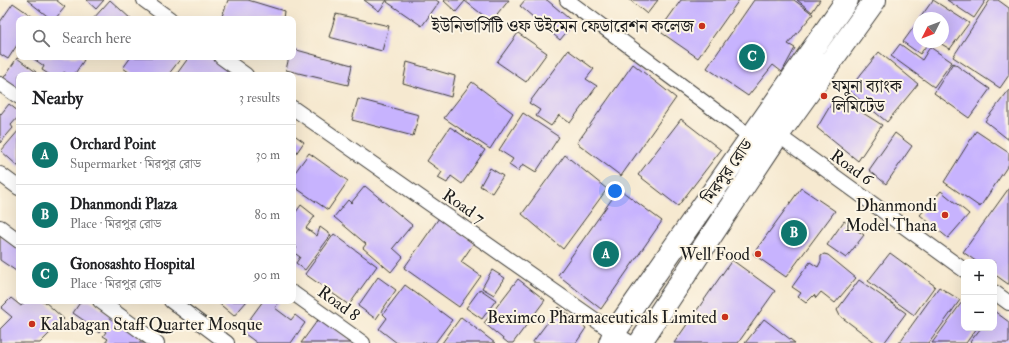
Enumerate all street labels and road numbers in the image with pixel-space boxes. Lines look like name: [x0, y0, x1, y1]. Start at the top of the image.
street label: মিরপুর রোড: [697, 135, 758, 208]
street label: Road 6: [826, 145, 878, 191]
street label: Road 7: [438, 184, 489, 229]
street label: Road 8: [313, 281, 364, 326]

